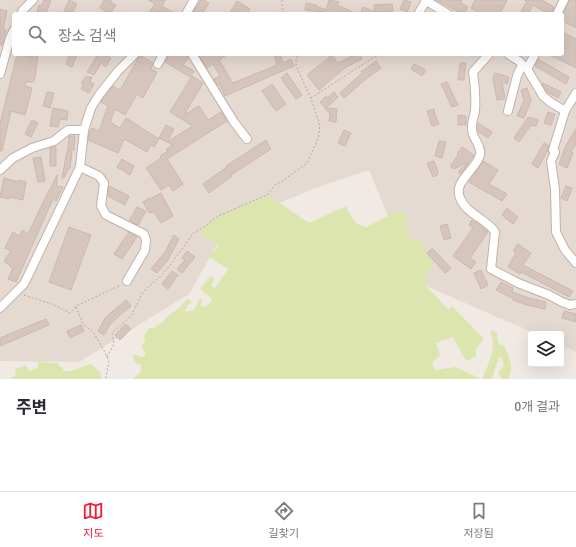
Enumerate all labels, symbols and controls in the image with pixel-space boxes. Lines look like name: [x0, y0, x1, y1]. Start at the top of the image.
search box: [12, 12, 564, 56]
icon: search: [26, 23, 48, 45]
text: 장소 검색: [58, 27, 117, 45]
map controls: [528, 331, 564, 367]
button: layers: [528, 331, 564, 367]
text: 주변: [16, 397, 47, 418]
text: 0개 결과: [514, 399, 560, 415]
tab: 지도: [82, 500, 104, 540]
tab: 길찾기: [269, 500, 299, 540]
tab: 저장됨: [463, 500, 494, 540]

